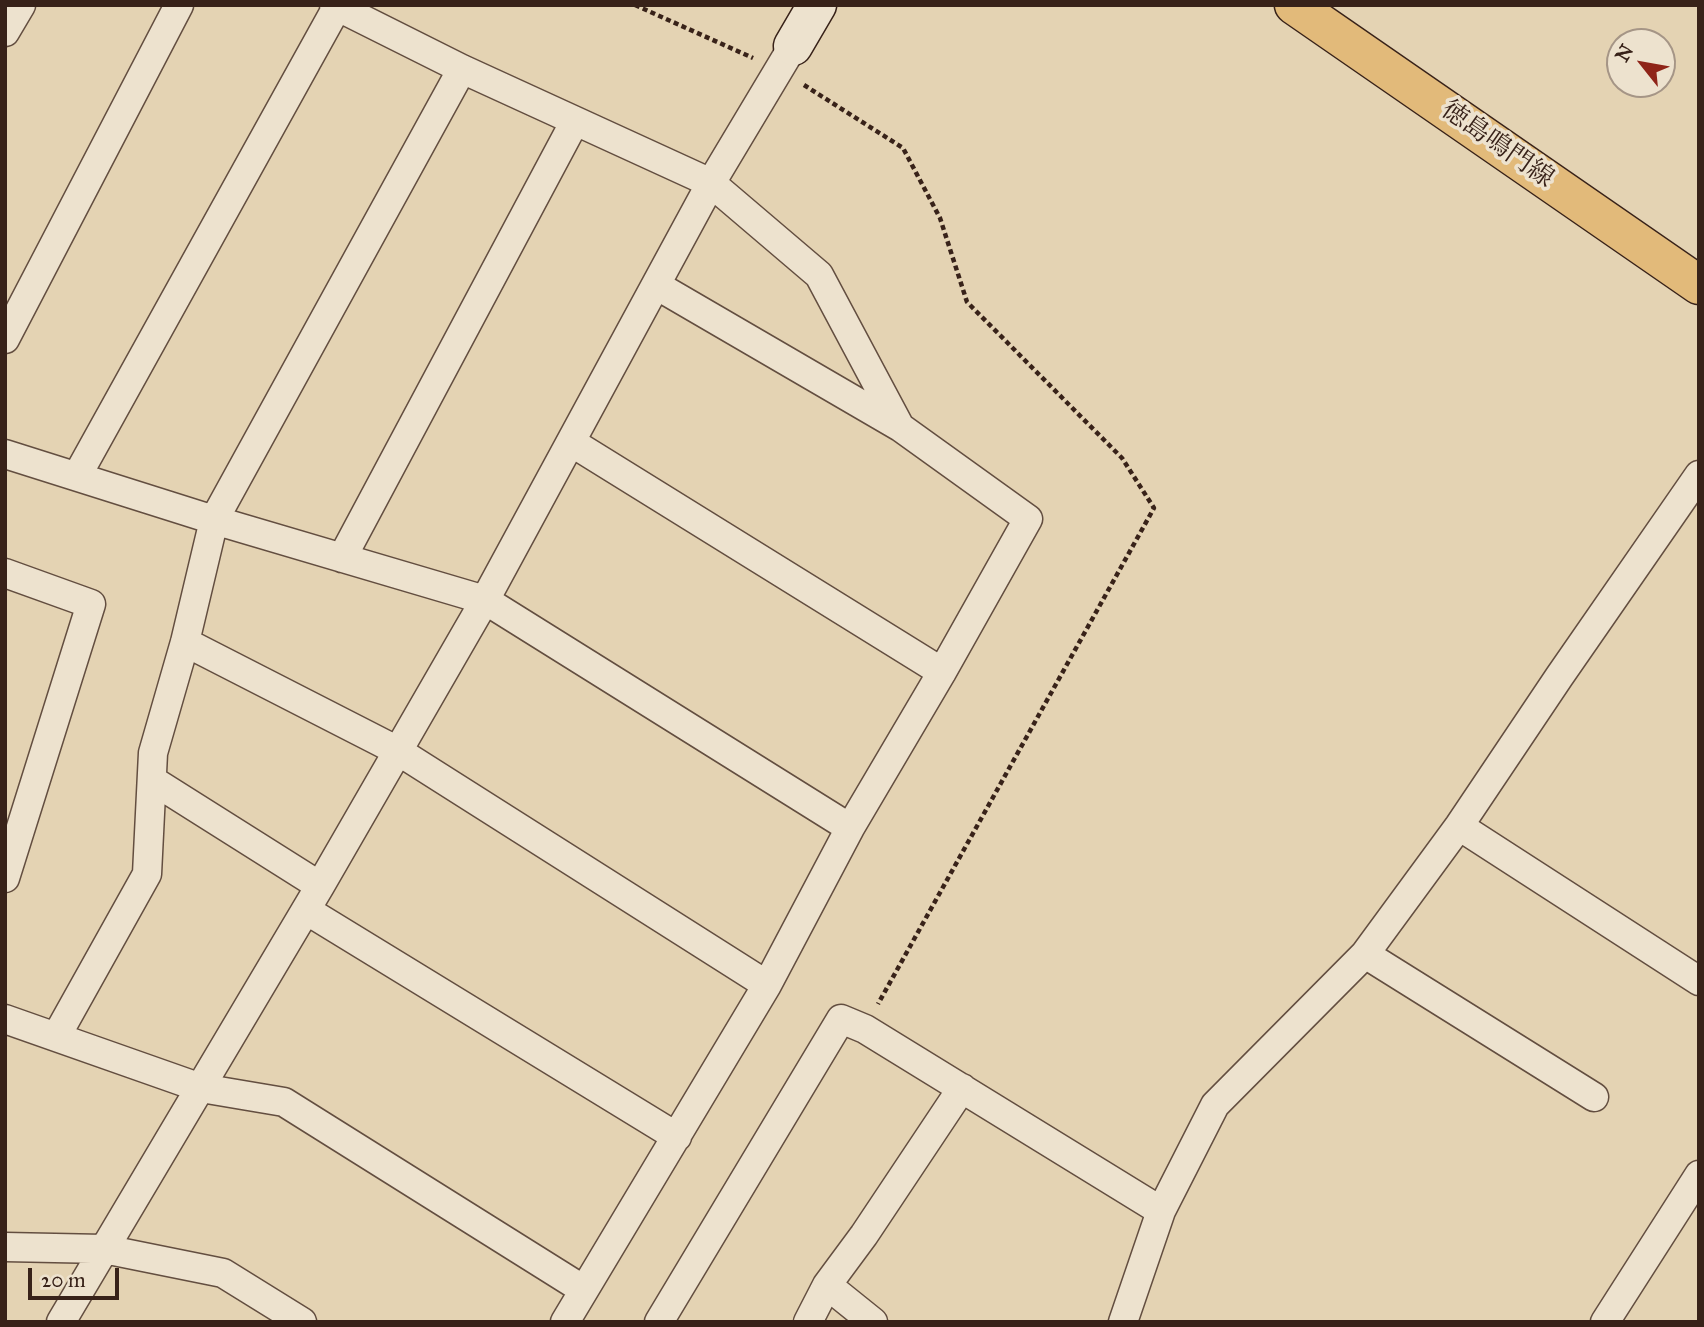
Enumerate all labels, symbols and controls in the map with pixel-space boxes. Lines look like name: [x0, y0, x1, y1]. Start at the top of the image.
north arrow: [1606, 28, 1676, 98]
text: N: [1610, 40, 1638, 66]
street label: 徳島鳴門線: [1435, 95, 1559, 195]
scale bar: [32, 1254, 122, 1298]
text: 20 m: [41, 1267, 86, 1293]

